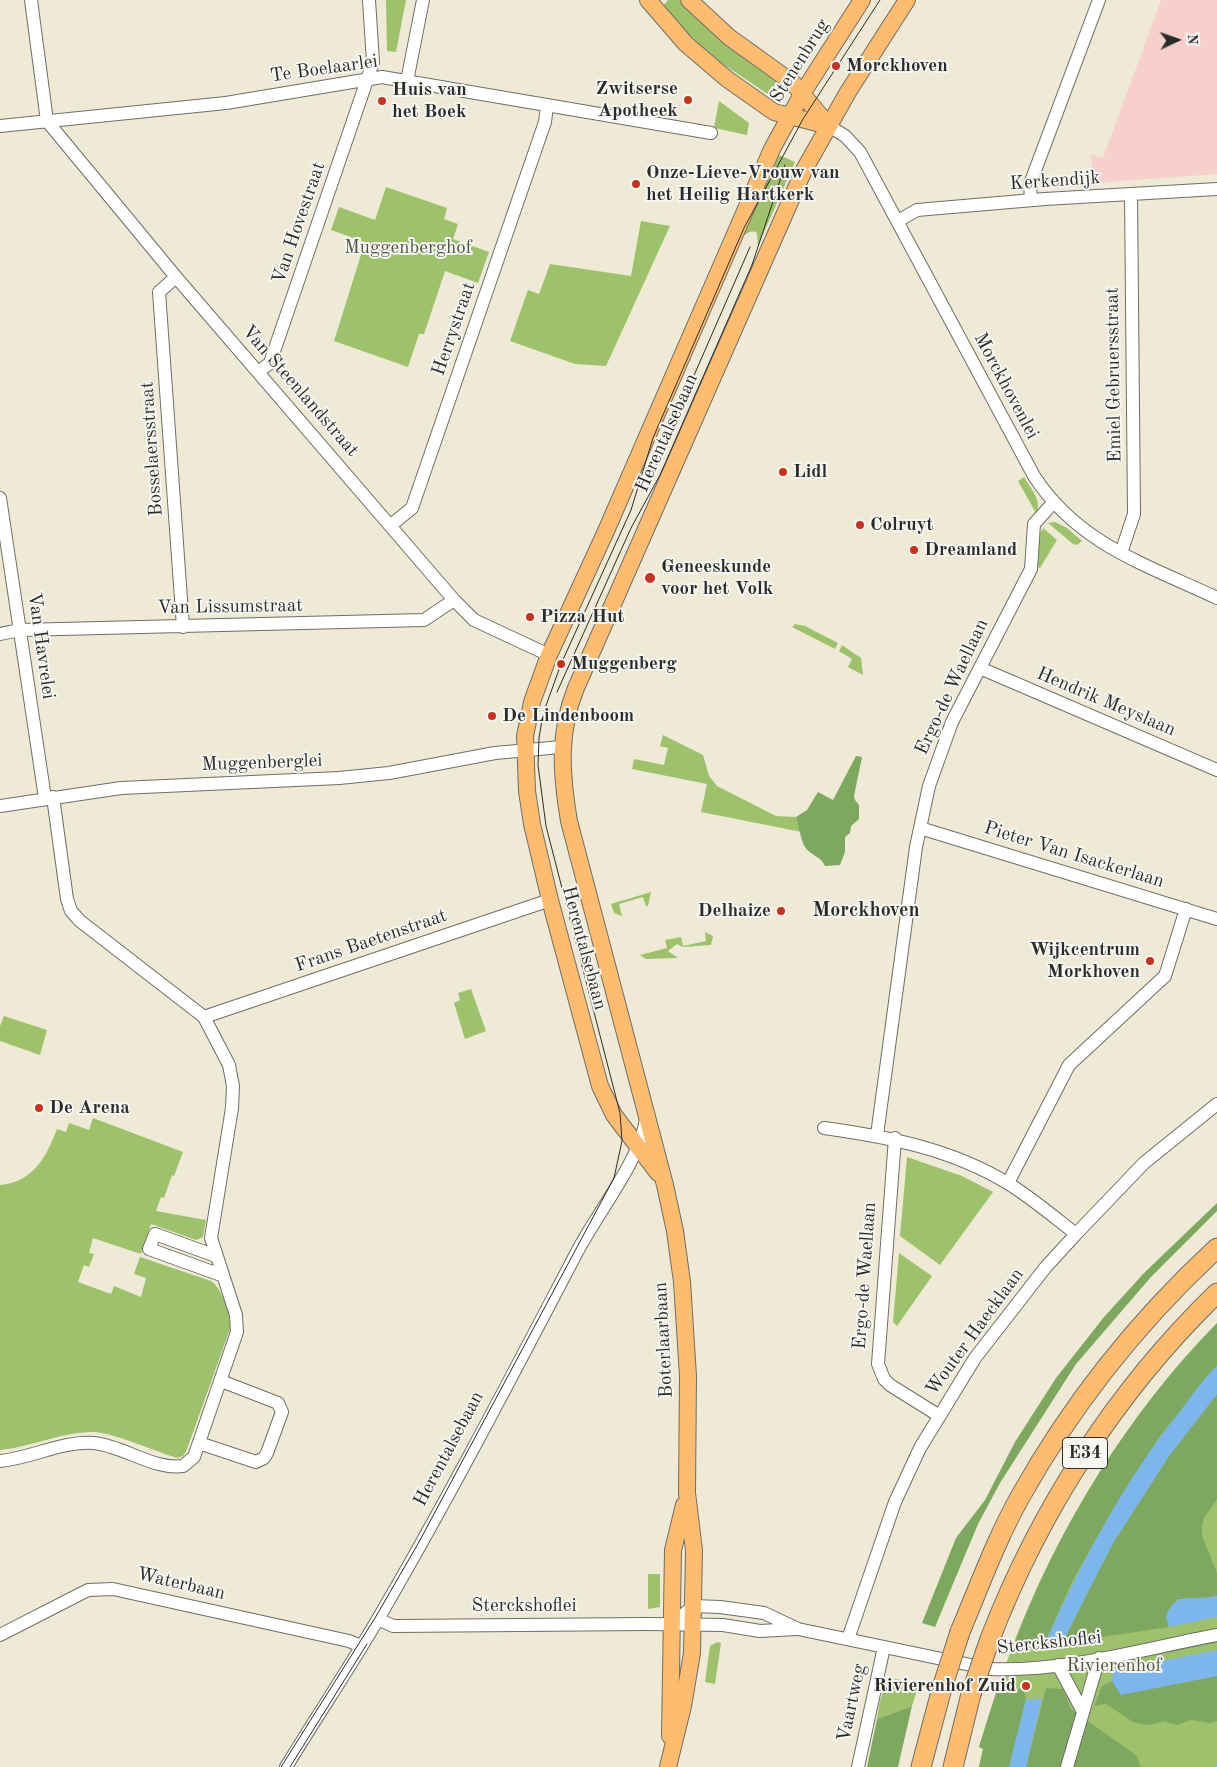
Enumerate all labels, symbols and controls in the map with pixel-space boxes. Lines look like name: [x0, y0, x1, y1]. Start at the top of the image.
street label: Stenenbrug: [765, 15, 835, 107]
north arrow: [1152, 15, 1202, 65]
text: N: [1185, 33, 1199, 45]
street label: Te Boelaarlei: [269, 50, 379, 88]
place label: Morckhoven: [846, 55, 948, 77]
marker: Morckhoven: [830, 60, 842, 72]
place label: Zwitserse Apotheek: [596, 78, 678, 122]
place label: Huis van het Boek: [392, 79, 467, 123]
marker: Zwitserse Apotheek: [682, 94, 694, 106]
marker: Huis van het Boek: [376, 95, 388, 107]
street label: Van Hovestraat: [267, 159, 331, 287]
place label: Onze-Lieve-Vrouw van het Heilig Hartkerk: [646, 162, 840, 206]
street label: Kerkendijk: [1009, 166, 1101, 196]
marker: Onze-Lieve-Vrouw van het Heilig Hartkerk: [630, 178, 642, 190]
park label: Muggenberghof: [344, 237, 472, 259]
street label: Herrystraat: [427, 279, 481, 379]
street label: Emiel Gebruersstraat: [1101, 287, 1127, 463]
street label: Van Steenlandstraat: [237, 320, 363, 462]
street label: Morckhovenlei: [968, 329, 1044, 443]
street label: Herentalsebaan: [631, 370, 703, 496]
street label: Bosselaersstraat: [136, 381, 168, 517]
place label: Lidl: [793, 461, 827, 483]
marker: Lidl: [777, 466, 789, 478]
place label: Colruyt: [870, 514, 934, 536]
marker: Colruyt: [854, 519, 866, 531]
place label: Dreamland: [924, 539, 1017, 561]
marker: Dreamland: [908, 544, 920, 556]
place label: Geneeskunde voor het Volk: [661, 556, 773, 600]
marker: Geneeskunde voor het Volk: [643, 571, 657, 585]
street label: Van Havrelei: [22, 591, 60, 701]
street label: Van Lissumstraat: [157, 594, 303, 620]
place label: Pizza Hut: [540, 606, 624, 628]
marker: Pizza Hut: [524, 611, 536, 623]
street label: Ergo-de Waellaan: [910, 615, 994, 759]
place label: Muggenberg: [571, 653, 677, 675]
marker: Muggenberg: [555, 658, 567, 670]
street label: Hendrik Meyslaan: [1033, 662, 1179, 742]
place label: De Lindenboom: [502, 705, 634, 727]
marker: De Lindenboom: [486, 710, 498, 722]
street label: Muggenberglei: [201, 749, 323, 777]
street label: Pieter Van Isackerlaan: [981, 817, 1167, 893]
street label: Herentalsebaan: [556, 884, 612, 1012]
district label: Morckhoven: [812, 899, 920, 923]
place label: Delhaize: [698, 900, 771, 922]
street label: Frans Baetenstraat: [292, 904, 450, 978]
marker: Delhaize: [775, 905, 787, 917]
place label: Wijkcentrum Morkhoven: [1029, 939, 1140, 983]
marker: Wijkcentrum Morkhoven: [1144, 955, 1156, 967]
place label: De Arena: [49, 1097, 130, 1119]
marker: De Arena: [33, 1102, 45, 1114]
street label: Ergo-de Waellaan: [848, 1201, 882, 1351]
street label: Wouter Haecklaan: [921, 1264, 1029, 1400]
street label: Boterlaarbaan: [650, 1281, 678, 1399]
street label: Herentalsebaan: [409, 1387, 489, 1511]
road number: E34: [1062, 1438, 1108, 1469]
street label: Waterbaan: [135, 1563, 227, 1605]
street label: Sterckshoflei: [471, 1595, 577, 1617]
street label: Sterckshoflei: [996, 1626, 1102, 1660]
park label: Rivierenhof: [1066, 1655, 1162, 1677]
street label: Vaartweg: [833, 1662, 871, 1744]
place label: Rivierenhof Zuid: [873, 1675, 1016, 1697]
marker: Rivierenhof Zuid: [1020, 1680, 1032, 1692]

